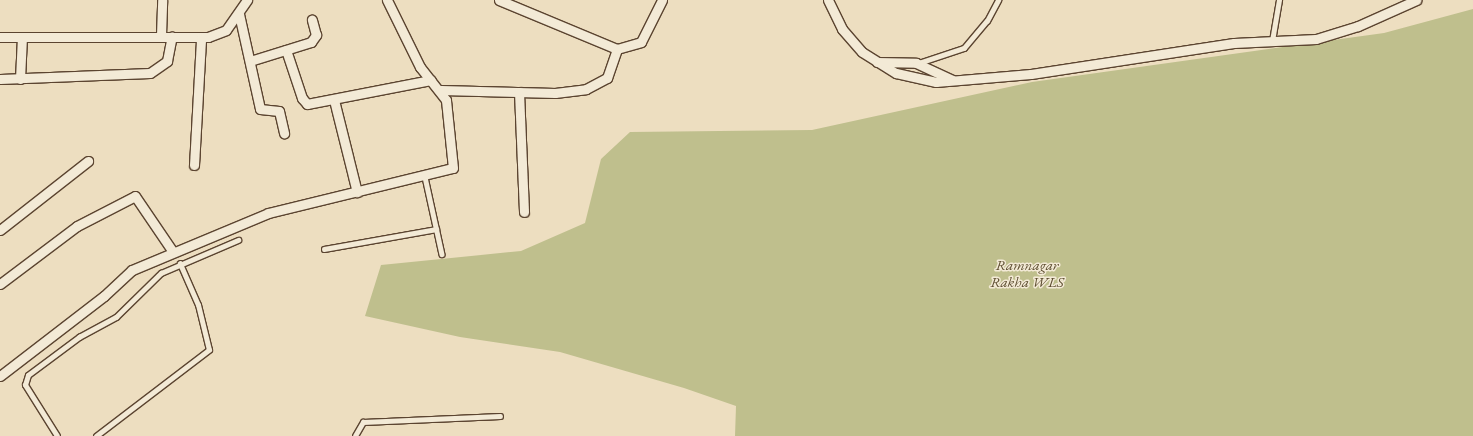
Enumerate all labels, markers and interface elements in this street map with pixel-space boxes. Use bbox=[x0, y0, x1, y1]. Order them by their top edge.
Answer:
park label: Ramnagar Rakha WLS bbox=[990, 255, 1064, 290]

